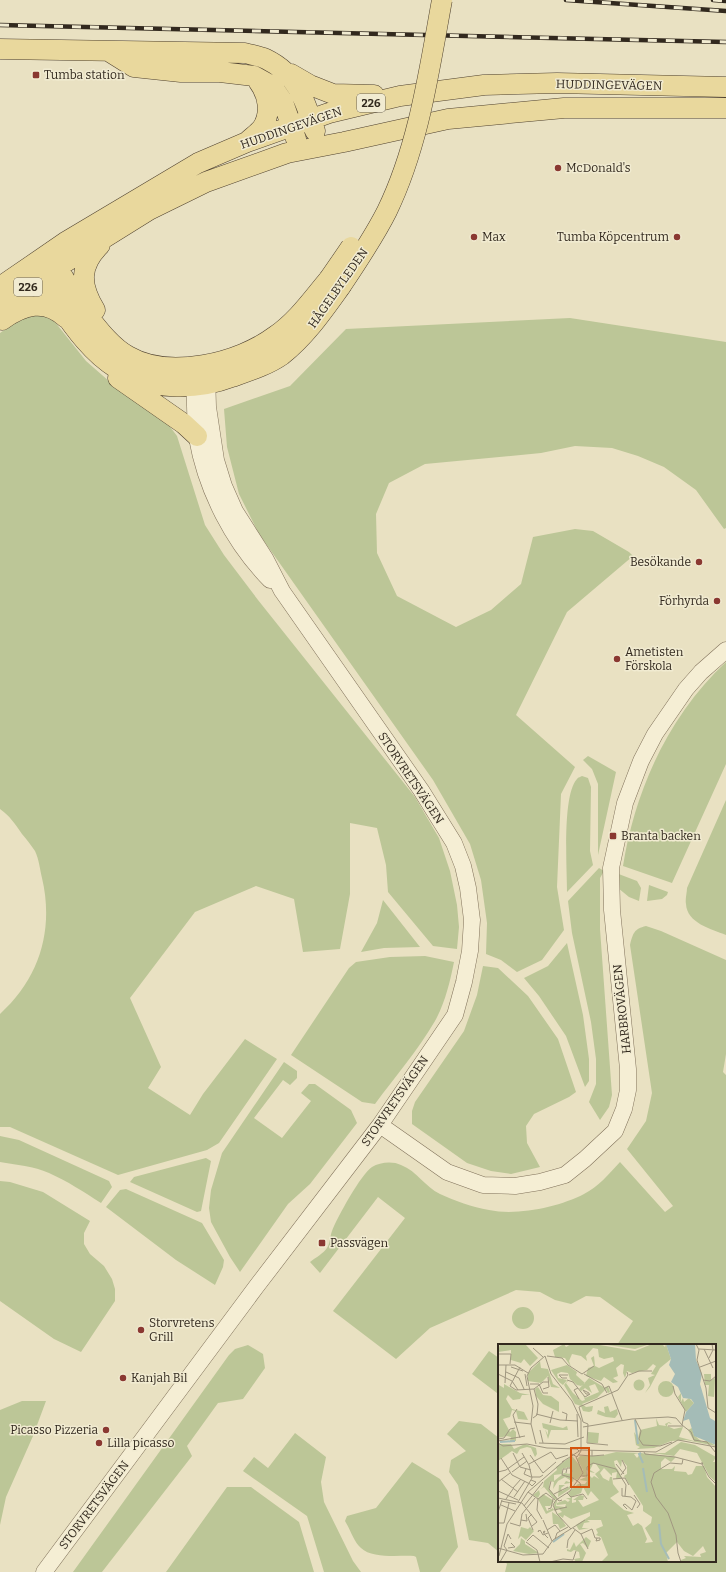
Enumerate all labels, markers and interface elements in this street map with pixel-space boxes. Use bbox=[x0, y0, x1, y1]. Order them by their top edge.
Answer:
place label: Tumba station bbox=[44, 68, 125, 82]
marker: Tumba station bbox=[31, 70, 41, 80]
street label: HUDDINGEVÄGEN bbox=[556, 76, 663, 93]
road number: 226 bbox=[357, 94, 385, 112]
street label: HUDDINGEVÄGEN bbox=[238, 103, 344, 152]
place label: McDonald's bbox=[566, 161, 631, 175]
marker: McDonald's bbox=[553, 163, 563, 173]
place label: Max bbox=[482, 230, 506, 244]
place label: Tumba Köpcentrum bbox=[557, 230, 670, 244]
marker: Max bbox=[469, 232, 479, 242]
marker: Tumba Köpcentrum bbox=[672, 232, 682, 242]
street label: HÅGELBYLEDEN bbox=[304, 244, 371, 331]
road number: 226 bbox=[14, 278, 42, 296]
place label: Besökande bbox=[630, 555, 691, 569]
marker: Besökande bbox=[694, 557, 704, 567]
place label: Förhyrda bbox=[659, 594, 709, 608]
marker: Förhyrda bbox=[712, 596, 722, 606]
place label: Ametisten Förskola bbox=[625, 645, 684, 673]
marker: Ametisten Förskola bbox=[612, 654, 622, 664]
street label: STORVRETSVÄGEN bbox=[375, 729, 448, 827]
place label: Branta backen bbox=[621, 829, 701, 843]
marker: Branta backen bbox=[608, 831, 618, 841]
street label: HARBROVÄGEN bbox=[609, 963, 634, 1055]
street label: STORVRETSVÄGEN bbox=[358, 1052, 432, 1149]
place label: Passvägen bbox=[330, 1236, 388, 1250]
marker: Passvägen bbox=[317, 1238, 327, 1248]
place label: Storvretens Grill bbox=[149, 1316, 215, 1344]
marker: Storvretens Grill bbox=[136, 1325, 146, 1335]
inset map bbox=[498, 1344, 716, 1562]
place label: Kanjah Bil bbox=[131, 1371, 188, 1385]
marker: Kanjah Bil bbox=[118, 1373, 128, 1383]
place label: Picasso Pizzeria bbox=[10, 1423, 98, 1437]
marker: Picasso Pizzeria bbox=[101, 1425, 111, 1435]
place label: Lilla picasso bbox=[107, 1436, 174, 1450]
marker: Lilla picasso bbox=[94, 1438, 104, 1448]
street label: STORVRETSVÄGEN bbox=[55, 1457, 132, 1552]

